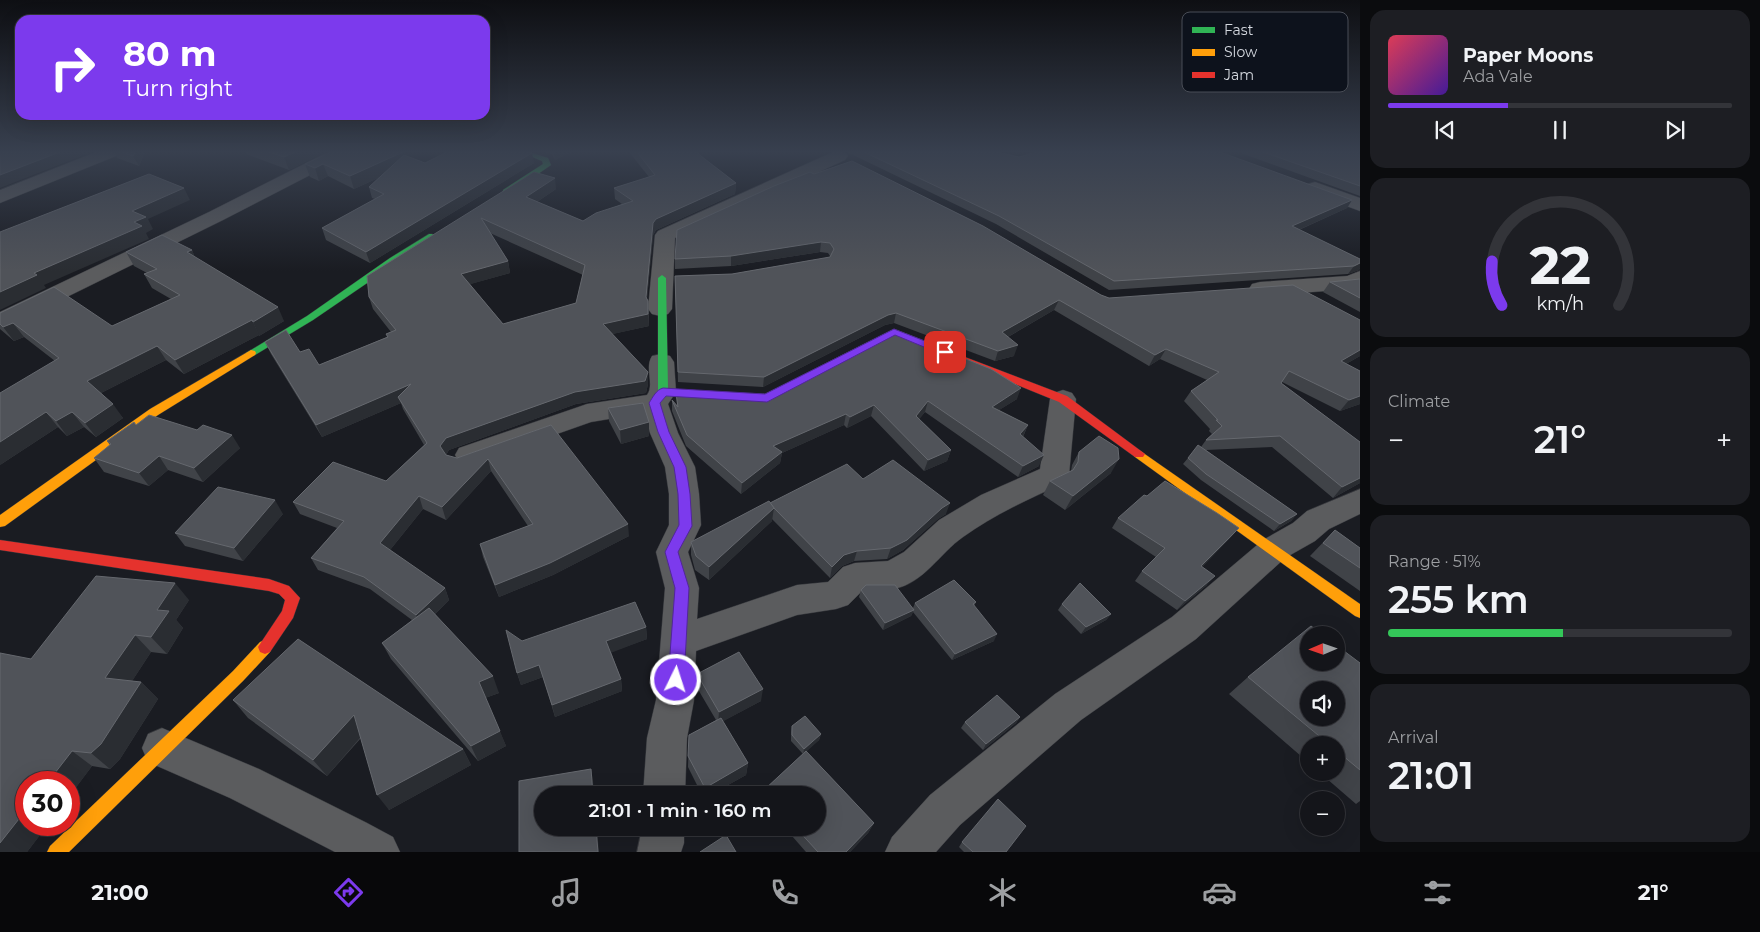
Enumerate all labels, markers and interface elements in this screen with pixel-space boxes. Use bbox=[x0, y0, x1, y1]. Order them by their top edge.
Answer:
legend bbox=[1182, 12, 1348, 92]
text: Fast bbox=[1224, 21, 1254, 39]
text: 80 m bbox=[123, 32, 217, 75]
icon: right bbox=[40, 35, 105, 100]
text: Slow bbox=[1224, 43, 1258, 61]
text: Paper Moons bbox=[1463, 44, 1593, 67]
text: Jam bbox=[1223, 66, 1254, 84]
text: Ada Vale bbox=[1463, 67, 1533, 86]
text: Turn right bbox=[123, 75, 233, 102]
icon: previous bbox=[1431, 116, 1459, 144]
icon: pause bbox=[1546, 116, 1574, 144]
icon: next bbox=[1661, 116, 1689, 144]
text: 22 bbox=[1529, 234, 1591, 297]
text: km/h bbox=[1536, 293, 1584, 314]
pin bbox=[924, 331, 966, 373]
icon: arrive bbox=[931, 338, 959, 366]
text: Climate bbox=[1388, 392, 1450, 411]
text: 21° bbox=[1534, 416, 1586, 463]
text: − bbox=[1388, 423, 1404, 457]
text: + bbox=[1716, 423, 1732, 457]
text: Range · 51% bbox=[1388, 552, 1481, 571]
text: 255 km bbox=[1388, 576, 1529, 623]
north arrow bbox=[1300, 626, 1345, 671]
map controls bbox=[1300, 626, 1345, 836]
position arrow bbox=[649, 653, 701, 705]
button: sound bbox=[1300, 681, 1345, 726]
text: Arrival bbox=[1388, 728, 1438, 747]
button: + bbox=[1300, 736, 1345, 781]
text: 21:01 bbox=[1388, 752, 1474, 799]
speed limit sign: 30 bbox=[15, 771, 80, 836]
button: − bbox=[1300, 791, 1345, 836]
text: 21:01 · 1 min · 160 m bbox=[589, 799, 771, 822]
icon: directions bbox=[331, 875, 366, 910]
icon: music bbox=[549, 875, 584, 910]
icon: phone bbox=[767, 875, 802, 910]
icon: climate bbox=[985, 875, 1020, 910]
icon: car bbox=[1202, 875, 1237, 910]
icon: filters bbox=[1420, 875, 1455, 910]
text: 21:00 bbox=[91, 879, 149, 906]
text: 21° bbox=[1638, 879, 1669, 906]

